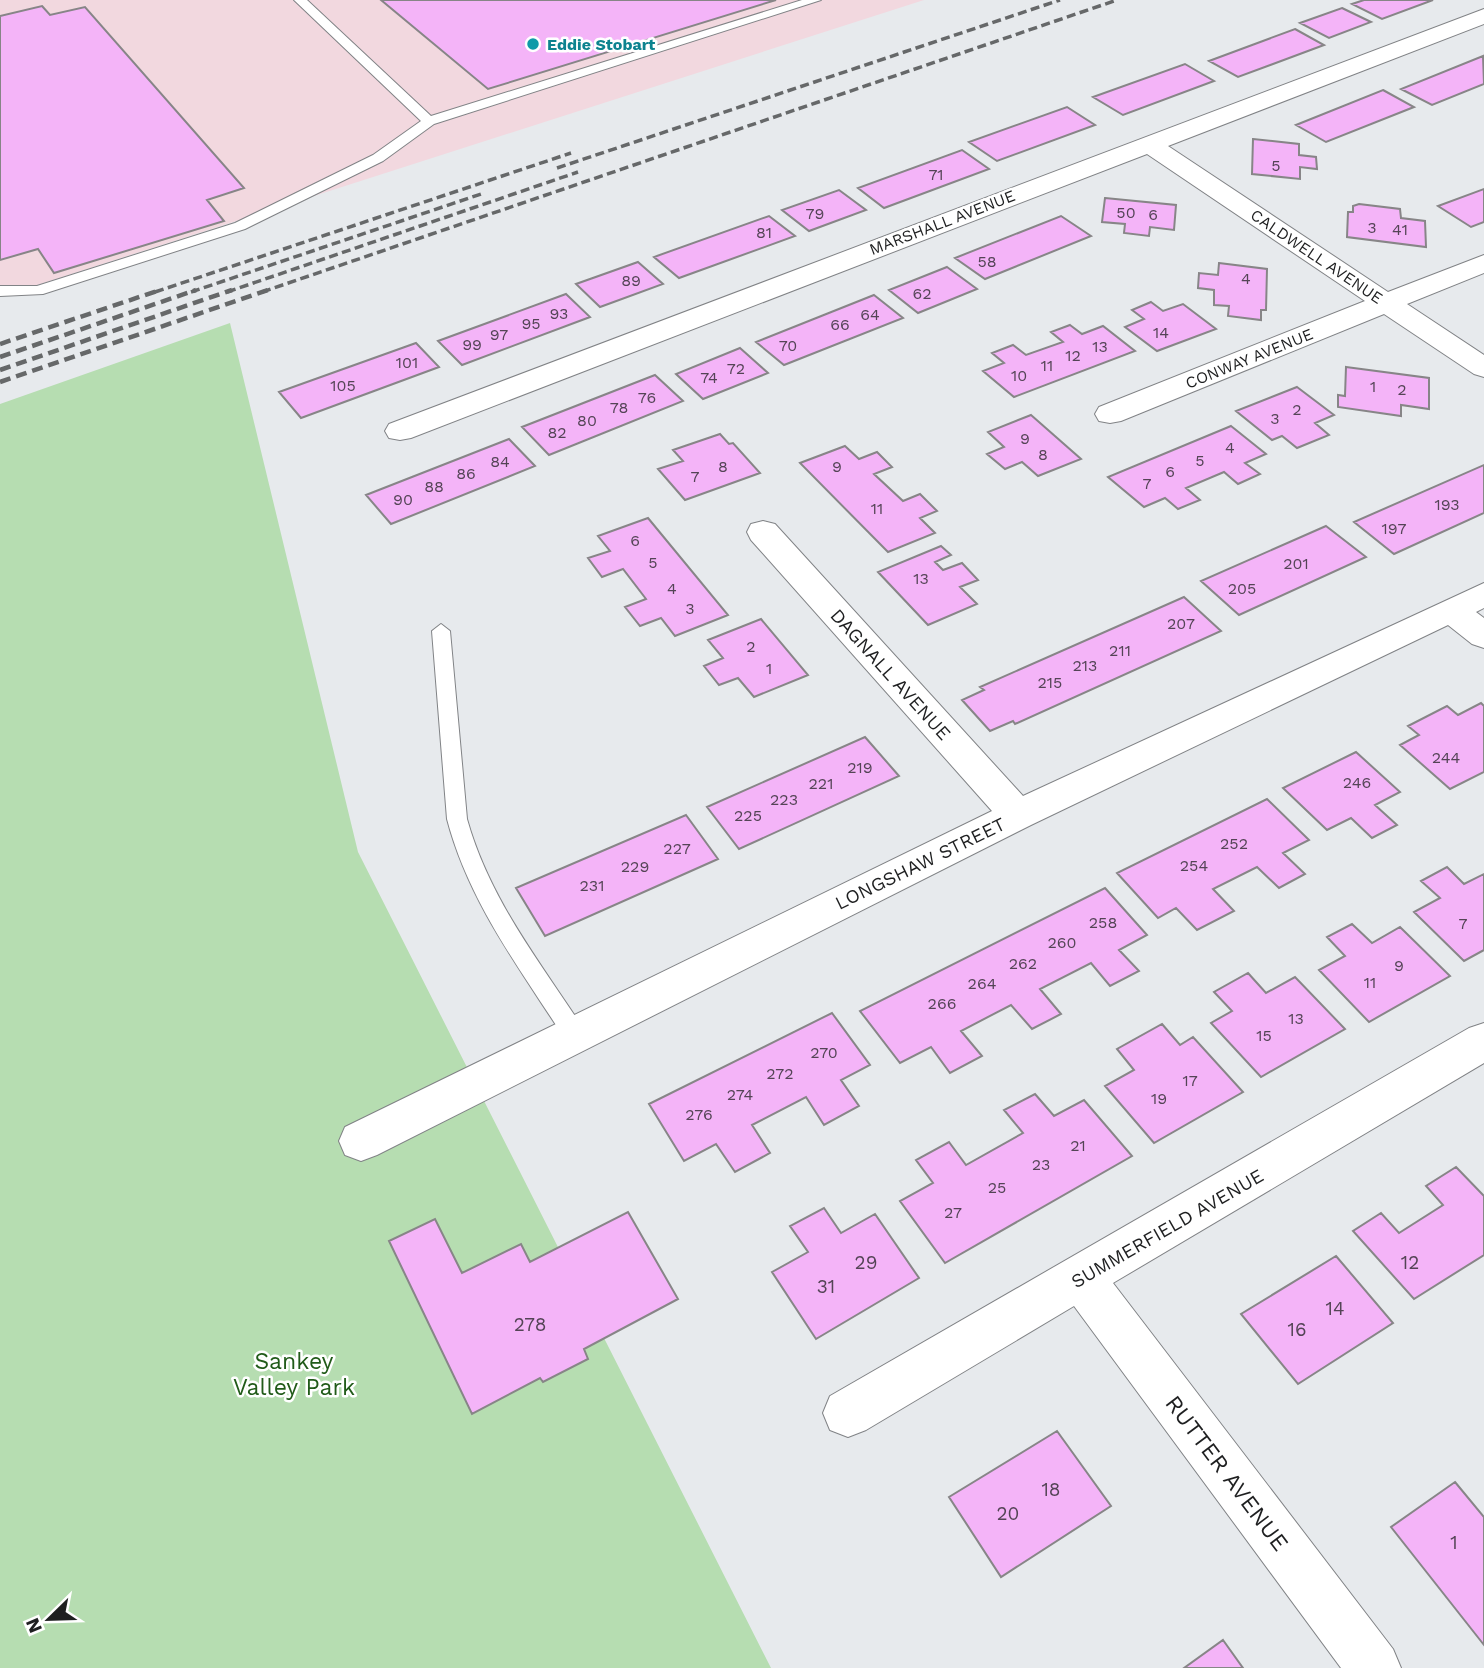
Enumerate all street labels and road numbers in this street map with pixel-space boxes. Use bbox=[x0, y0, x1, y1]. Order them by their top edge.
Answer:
street label: MARSHALL AVENUE bbox=[867, 186, 1018, 259]
street label: CALDWELL AVENUE bbox=[1247, 205, 1386, 308]
street label: CONWAY AVENUE bbox=[1183, 324, 1316, 393]
street label: DAGNALL AVENUE bbox=[826, 604, 956, 745]
street label: LONGSHAW STREET bbox=[831, 812, 1009, 915]
street label: SUMMERFIELD AVENUE bbox=[1067, 1164, 1268, 1293]
street label: RUTTER AVENUE bbox=[1159, 1390, 1294, 1556]

